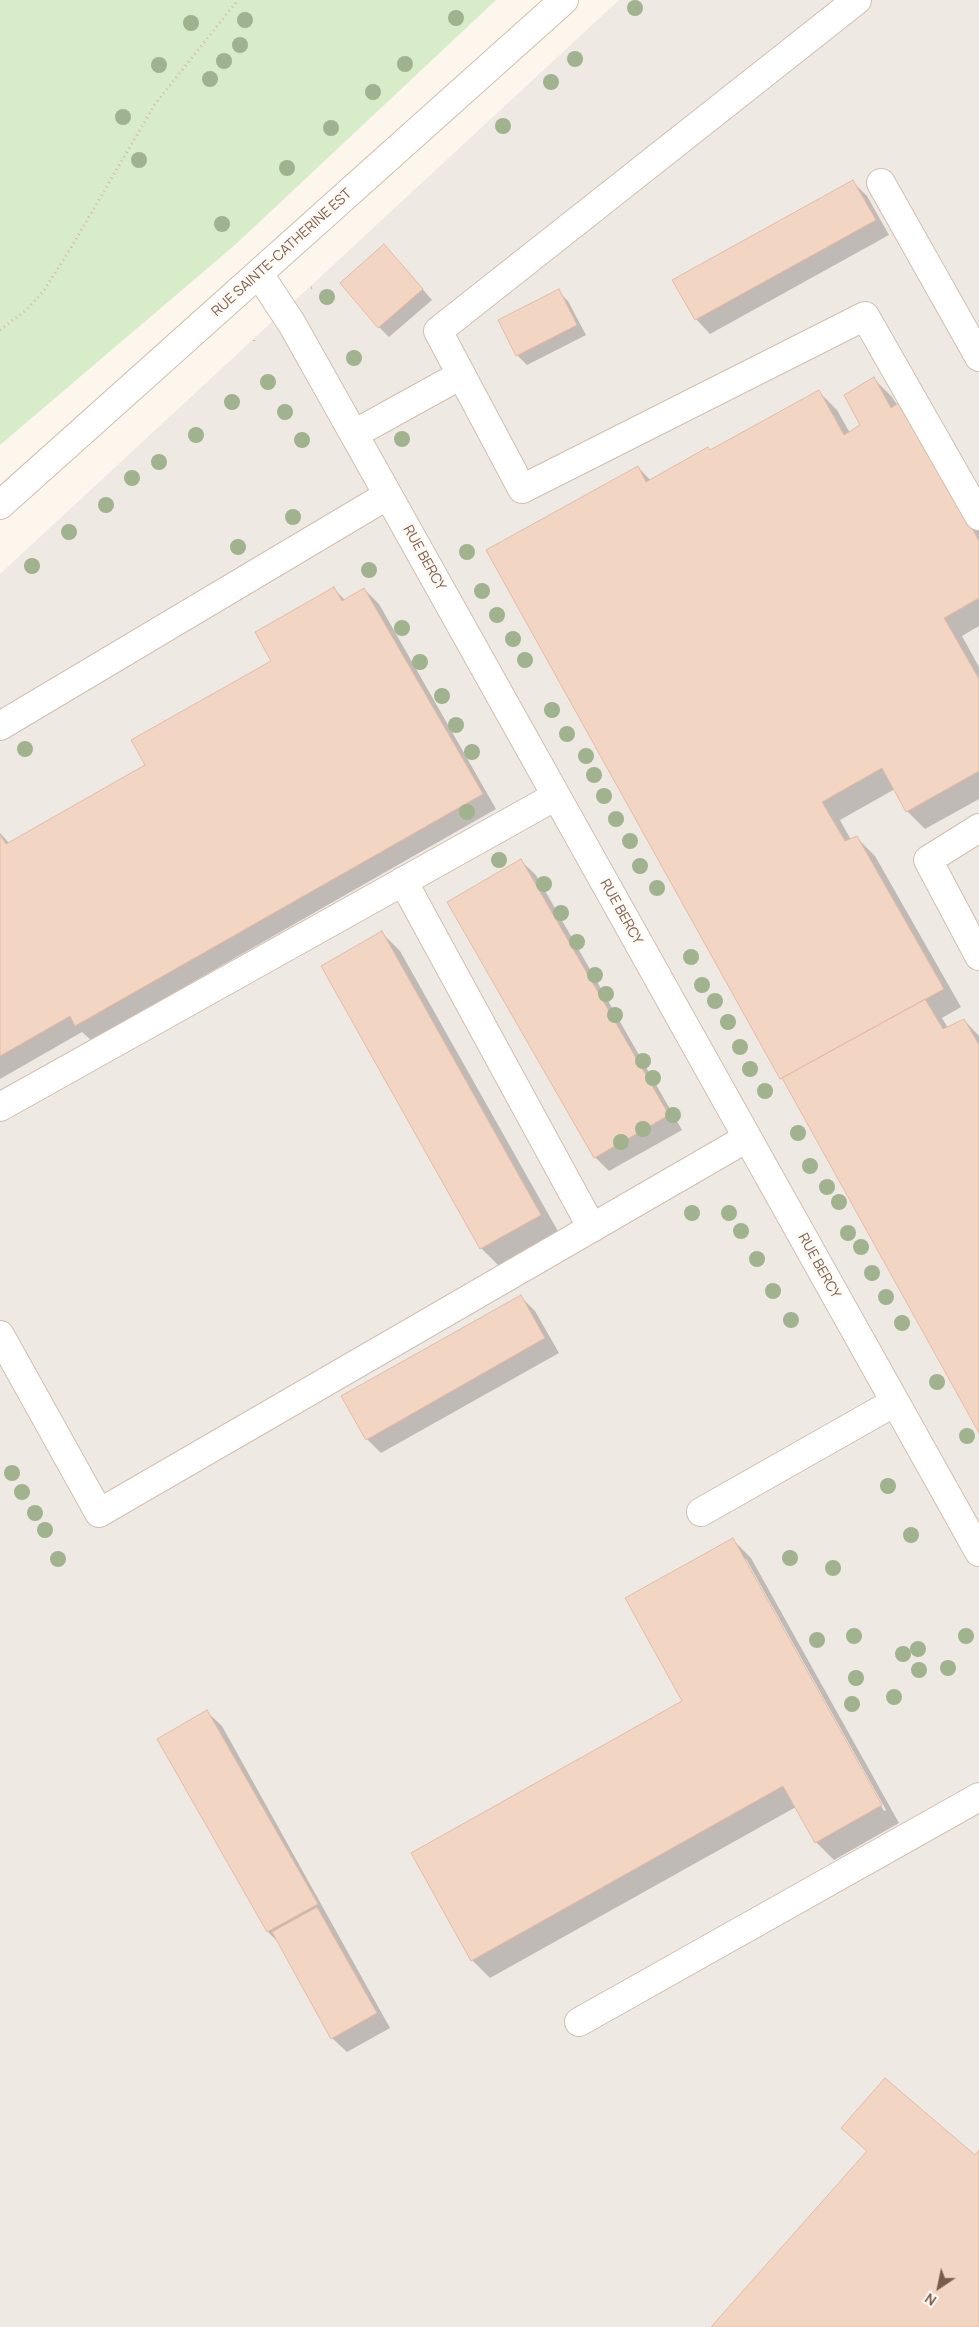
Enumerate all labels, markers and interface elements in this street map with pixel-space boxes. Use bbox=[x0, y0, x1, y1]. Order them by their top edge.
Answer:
street label: RUE SAINTE-CATHERINE EST bbox=[208, 186, 356, 320]
street label: RUE BERCY bbox=[399, 522, 449, 594]
street label: RUE BERCY bbox=[596, 876, 646, 948]
street label: RUE BERCY bbox=[794, 1230, 844, 1302]
north arrow bbox=[914, 2262, 964, 2312]
text: N bbox=[921, 2289, 940, 2311]

